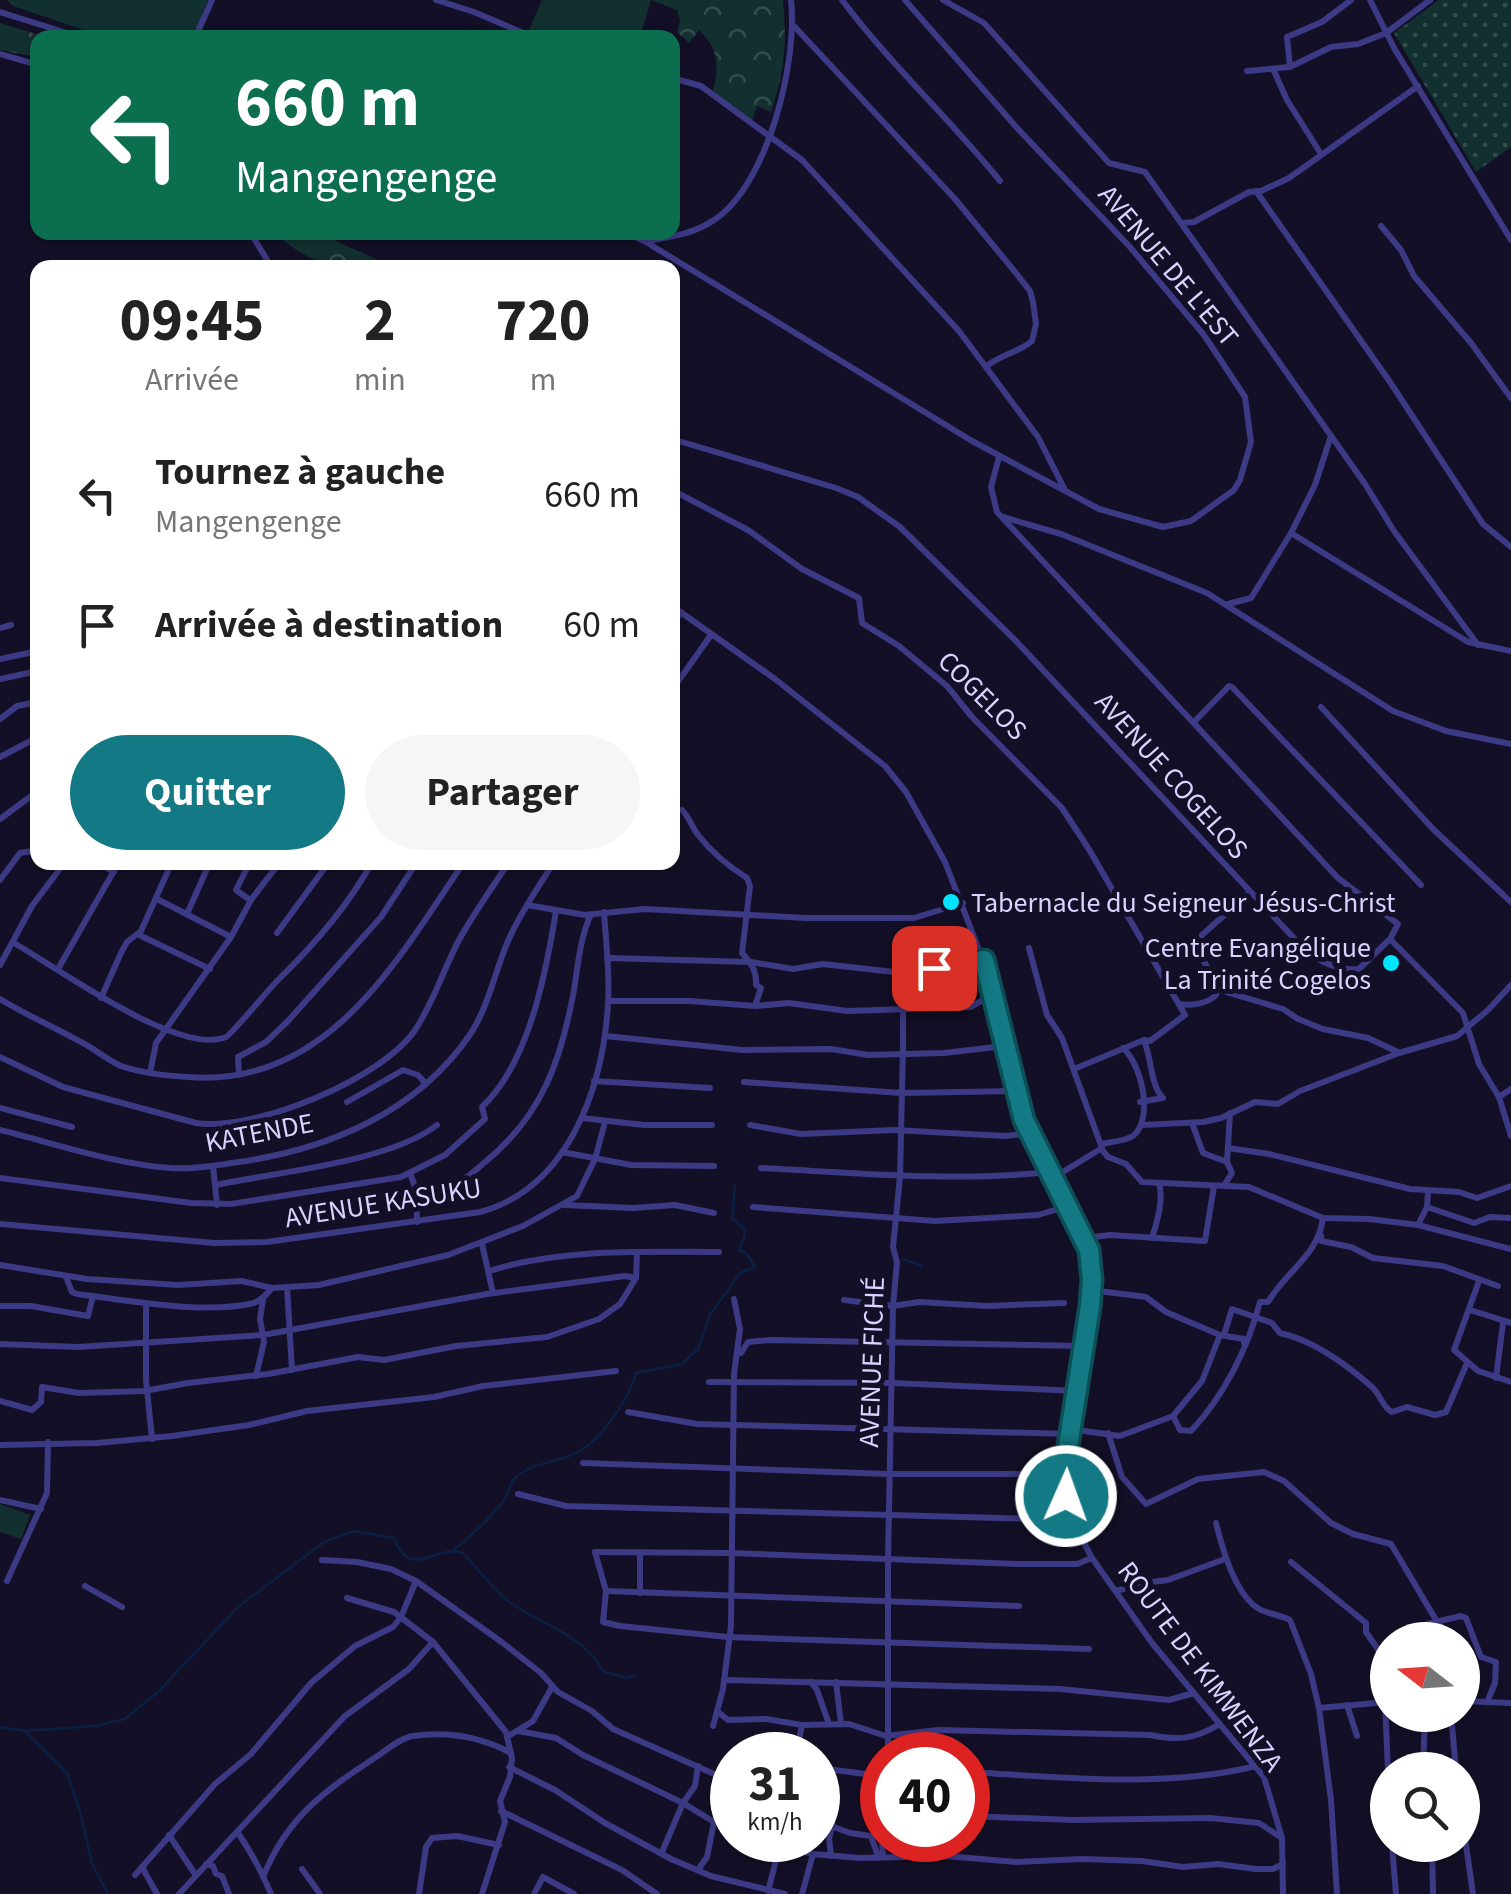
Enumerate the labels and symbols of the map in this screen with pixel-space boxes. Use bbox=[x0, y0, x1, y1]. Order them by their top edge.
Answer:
street label: AVENUE DE L'EST bbox=[1089, 176, 1248, 355]
street label: COGELOS bbox=[928, 642, 1036, 750]
street label: AVENUE COGELOS bbox=[1085, 683, 1257, 868]
place label: Tabernacle du Seigneur Jésus-Christ bbox=[971, 883, 1396, 923]
marker: Tabernacle du Seigneur Jésus-Christ bbox=[940, 891, 962, 913]
pin bbox=[892, 926, 977, 1011]
place label: Centre Evangélique La Trinité Cogelos bbox=[1145, 928, 1371, 1000]
marker: Centre Evangélique La Trinité Cogelos bbox=[1380, 952, 1402, 974]
street label: KATENDE bbox=[202, 1103, 317, 1163]
street label: AVENUE KASUKU bbox=[282, 1168, 484, 1238]
street label: AVENUE FICHÉ bbox=[849, 1276, 895, 1448]
position arrow bbox=[1014, 1444, 1118, 1548]
street label: ROUTE DE KIMWENZA bbox=[1108, 1553, 1293, 1781]
north arrow bbox=[1370, 1622, 1480, 1732]
speed limit sign: 40 bbox=[860, 1732, 990, 1862]

